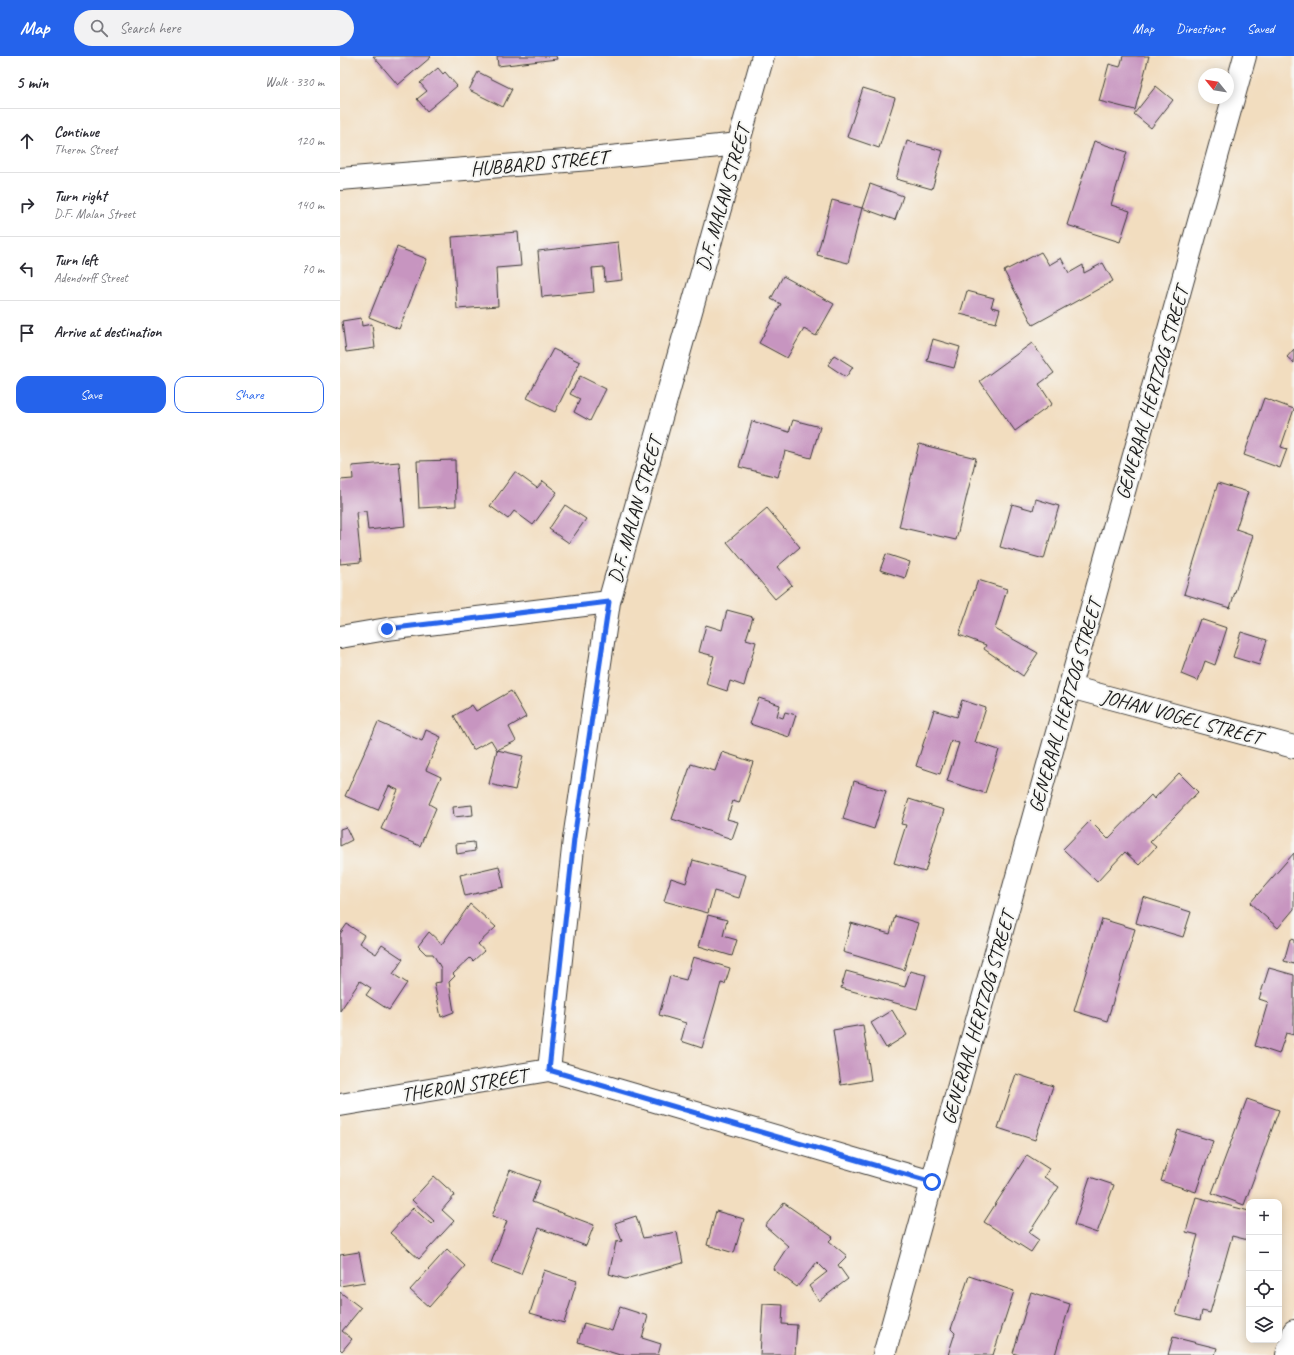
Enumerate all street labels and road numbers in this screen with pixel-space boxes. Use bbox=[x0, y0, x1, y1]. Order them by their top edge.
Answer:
street label: D.F. MALAN STREET bbox=[690, 119, 757, 274]
street label: HUBBARD STREET bbox=[469, 144, 613, 181]
street label: GENERAAL HERTZOG STREET bbox=[1110, 280, 1195, 502]
street label: D.F. MALAN STREET bbox=[602, 431, 669, 586]
street label: GENERAAL HERTZOG STREET bbox=[1023, 593, 1108, 815]
street label: JOHAN VOGEL STREET bbox=[1098, 683, 1269, 751]
street label: GENERAAL HERTZOG STREET bbox=[936, 905, 1021, 1127]
street label: THERON STREET bbox=[400, 1062, 533, 1107]

